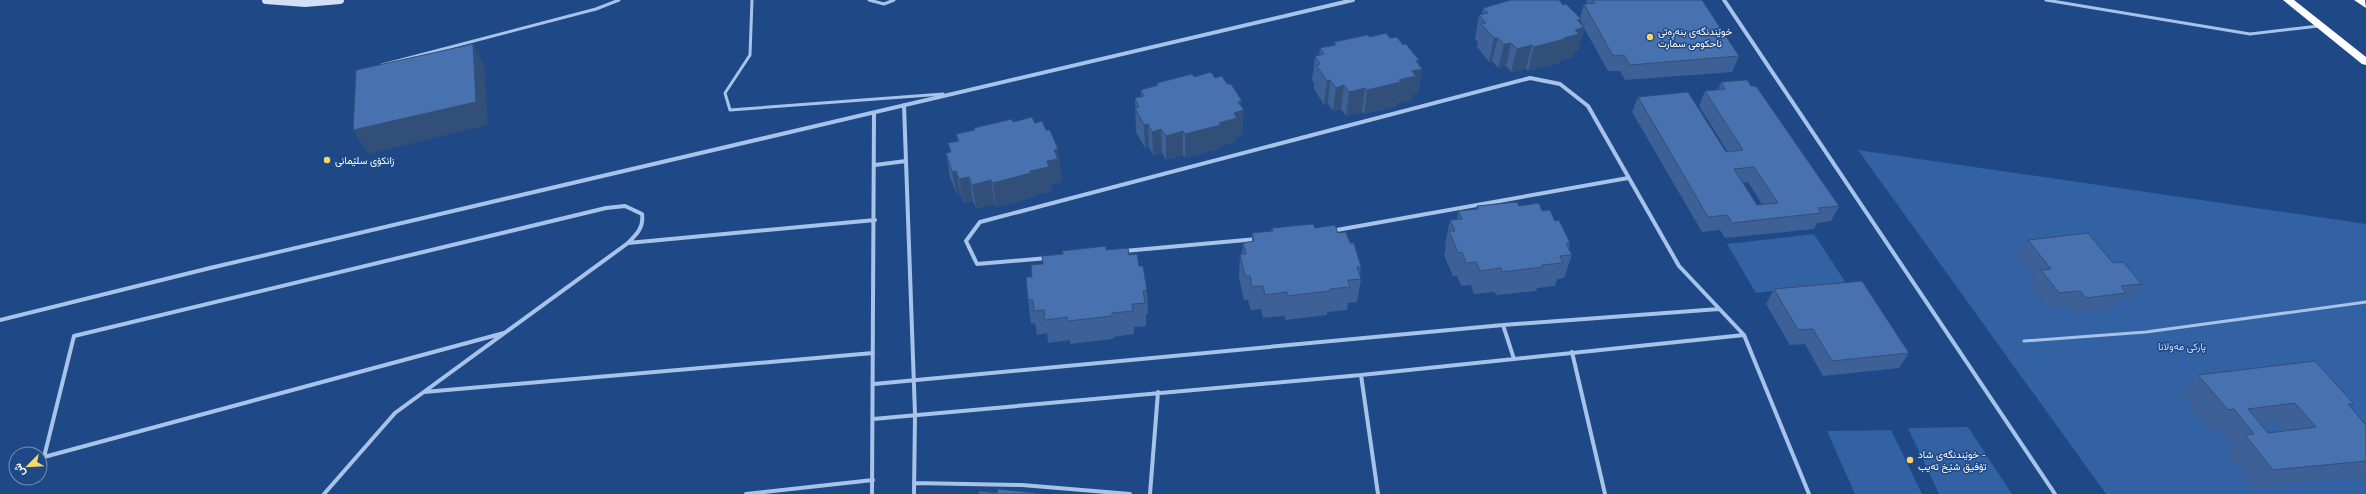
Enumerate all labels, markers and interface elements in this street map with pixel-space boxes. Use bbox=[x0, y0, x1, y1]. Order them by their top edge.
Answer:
place label: خوێندنگەی بنەڕەتی ناحکومی سمارت bbox=[1658, 25, 1732, 50]
marker: خوێندنگەی بنەڕەتی ناحکومی سمارت bbox=[1645, 32, 1655, 42]
place label: زانکۆی سلێمانی bbox=[335, 154, 395, 167]
marker: زانکۆی سلێمانی bbox=[322, 155, 332, 165]
park label: پارکی مەولانا bbox=[2158, 340, 2206, 354]
north arrow bbox=[8, 446, 48, 486]
place label: خوێندنگەی شاد - تۆفیق شێخ تەیب bbox=[1918, 448, 1987, 473]
marker: خوێندنگەی شاد - تۆفیق شێخ تەیب bbox=[1905, 455, 1915, 465]
text: ش bbox=[10, 461, 28, 479]

